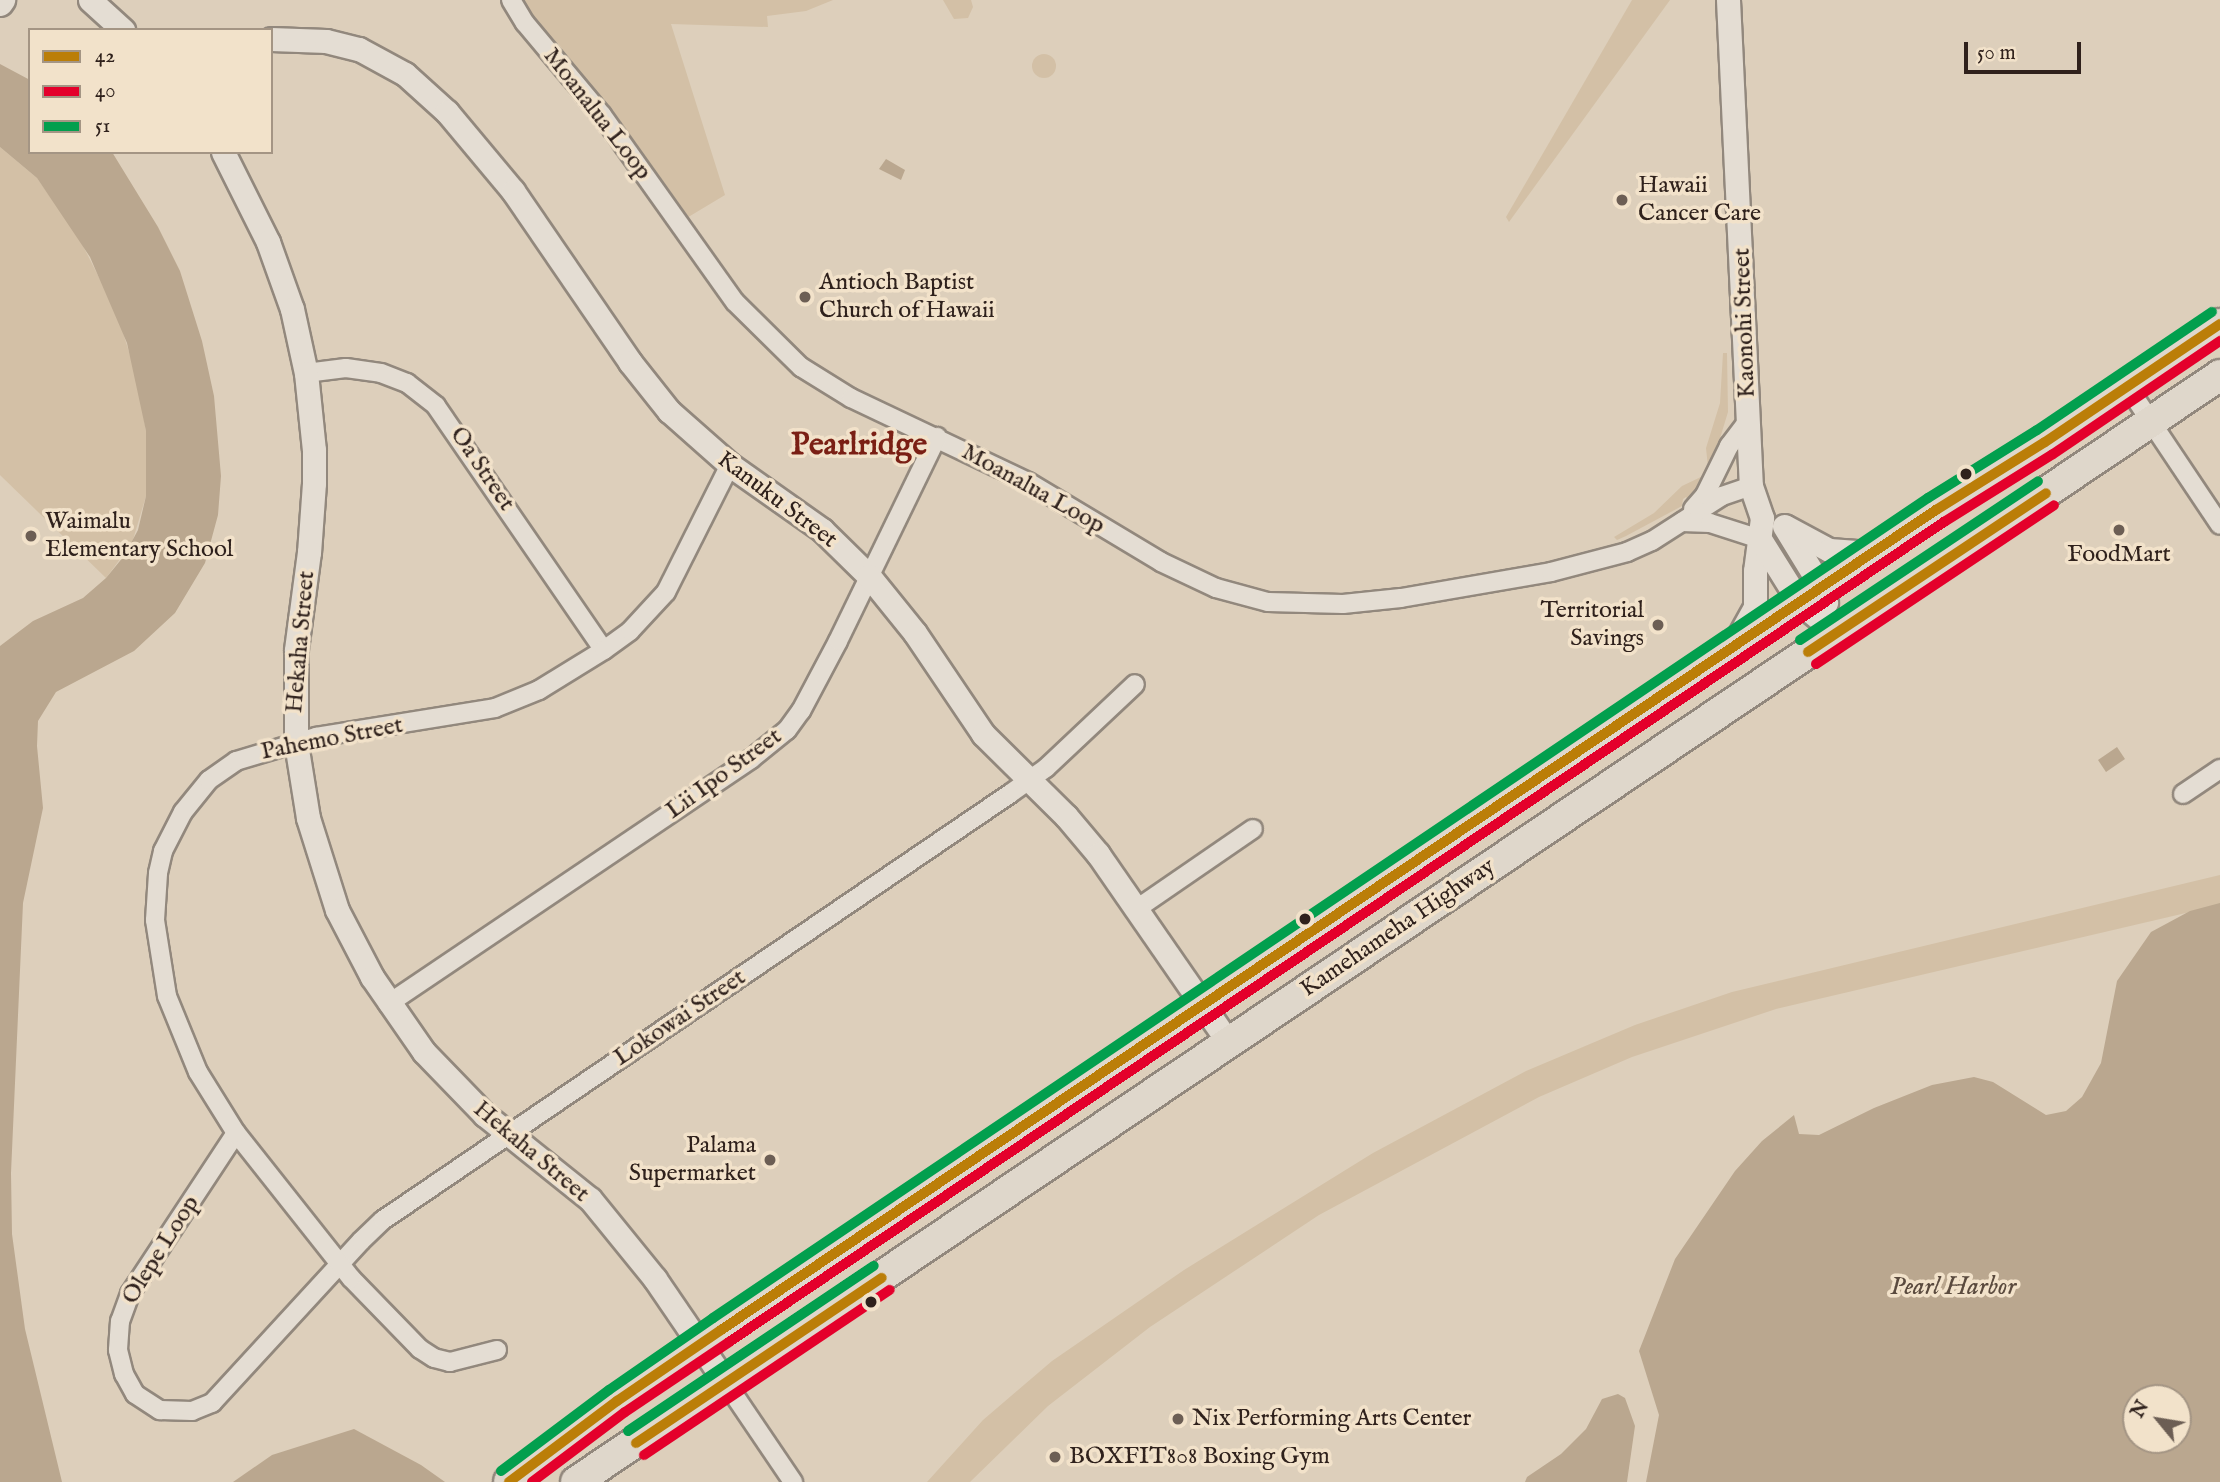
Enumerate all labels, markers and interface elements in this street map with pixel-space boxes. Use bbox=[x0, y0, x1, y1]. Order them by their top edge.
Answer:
legend bbox=[28, 28, 273, 154]
scale bar bbox=[1968, 28, 2085, 72]
text: 50 m bbox=[1977, 40, 2016, 67]
street label: Moanalua Loop bbox=[537, 42, 657, 186]
text: 42 bbox=[95, 43, 115, 70]
text: 40 bbox=[95, 78, 116, 105]
text: 51 bbox=[95, 113, 110, 140]
place label: Hawaii Cancer Care bbox=[1638, 172, 1761, 228]
marker: Hawaii Cancer Care bbox=[1612, 190, 1632, 210]
street label: Kaonohi Street bbox=[1728, 247, 1762, 399]
place label: Antioch Baptist Church of Hawaii bbox=[819, 269, 995, 325]
marker: Antioch Baptist Church of Hawaii bbox=[797, 289, 813, 305]
street label: Oa Street bbox=[443, 422, 521, 516]
district label: Pearlridge bbox=[791, 427, 927, 465]
street label: Moanalua Loop bbox=[956, 438, 1110, 540]
street label: Kanuku Street bbox=[711, 445, 843, 555]
unlabelled marker bbox=[1959, 467, 1973, 481]
place label: Waimalu Elementary School bbox=[45, 508, 233, 564]
marker: FoodMart bbox=[2111, 522, 2127, 538]
marker: Waimalu Elementary School bbox=[23, 528, 39, 544]
place label: FoodMart bbox=[2067, 541, 2171, 569]
street label: Hekaha Street bbox=[280, 570, 322, 714]
place label: Territorial Savings bbox=[1540, 597, 1644, 653]
marker: Territorial Savings bbox=[1650, 617, 1666, 633]
street label: Pahemo Street bbox=[259, 711, 405, 767]
street label: Lii Ipo Street bbox=[660, 722, 788, 826]
street label: Kamehameha Highway bbox=[1295, 852, 1501, 1004]
unlabelled marker bbox=[1298, 912, 1312, 926]
street label: Lokowai Street bbox=[609, 963, 751, 1073]
street label: Hekaha Street bbox=[467, 1095, 595, 1209]
place label: Palama Supermarket bbox=[629, 1132, 756, 1188]
marker: Palama Supermarket bbox=[762, 1152, 778, 1168]
street label: Olepe Loop bbox=[116, 1190, 206, 1310]
water label: Pearl Harbor bbox=[1890, 1271, 2016, 1303]
unlabelled marker bbox=[864, 1295, 878, 1309]
north arrow bbox=[2122, 1384, 2192, 1454]
text: N bbox=[2126, 1396, 2155, 1423]
place label: Nix Performing Arts Center bbox=[1192, 1405, 1471, 1433]
marker: Nix Performing Arts Center bbox=[1170, 1411, 1186, 1427]
place label: BOXFIT808 Boxing Gym bbox=[1069, 1443, 1330, 1471]
marker: BOXFIT808 Boxing Gym bbox=[1047, 1449, 1063, 1465]

